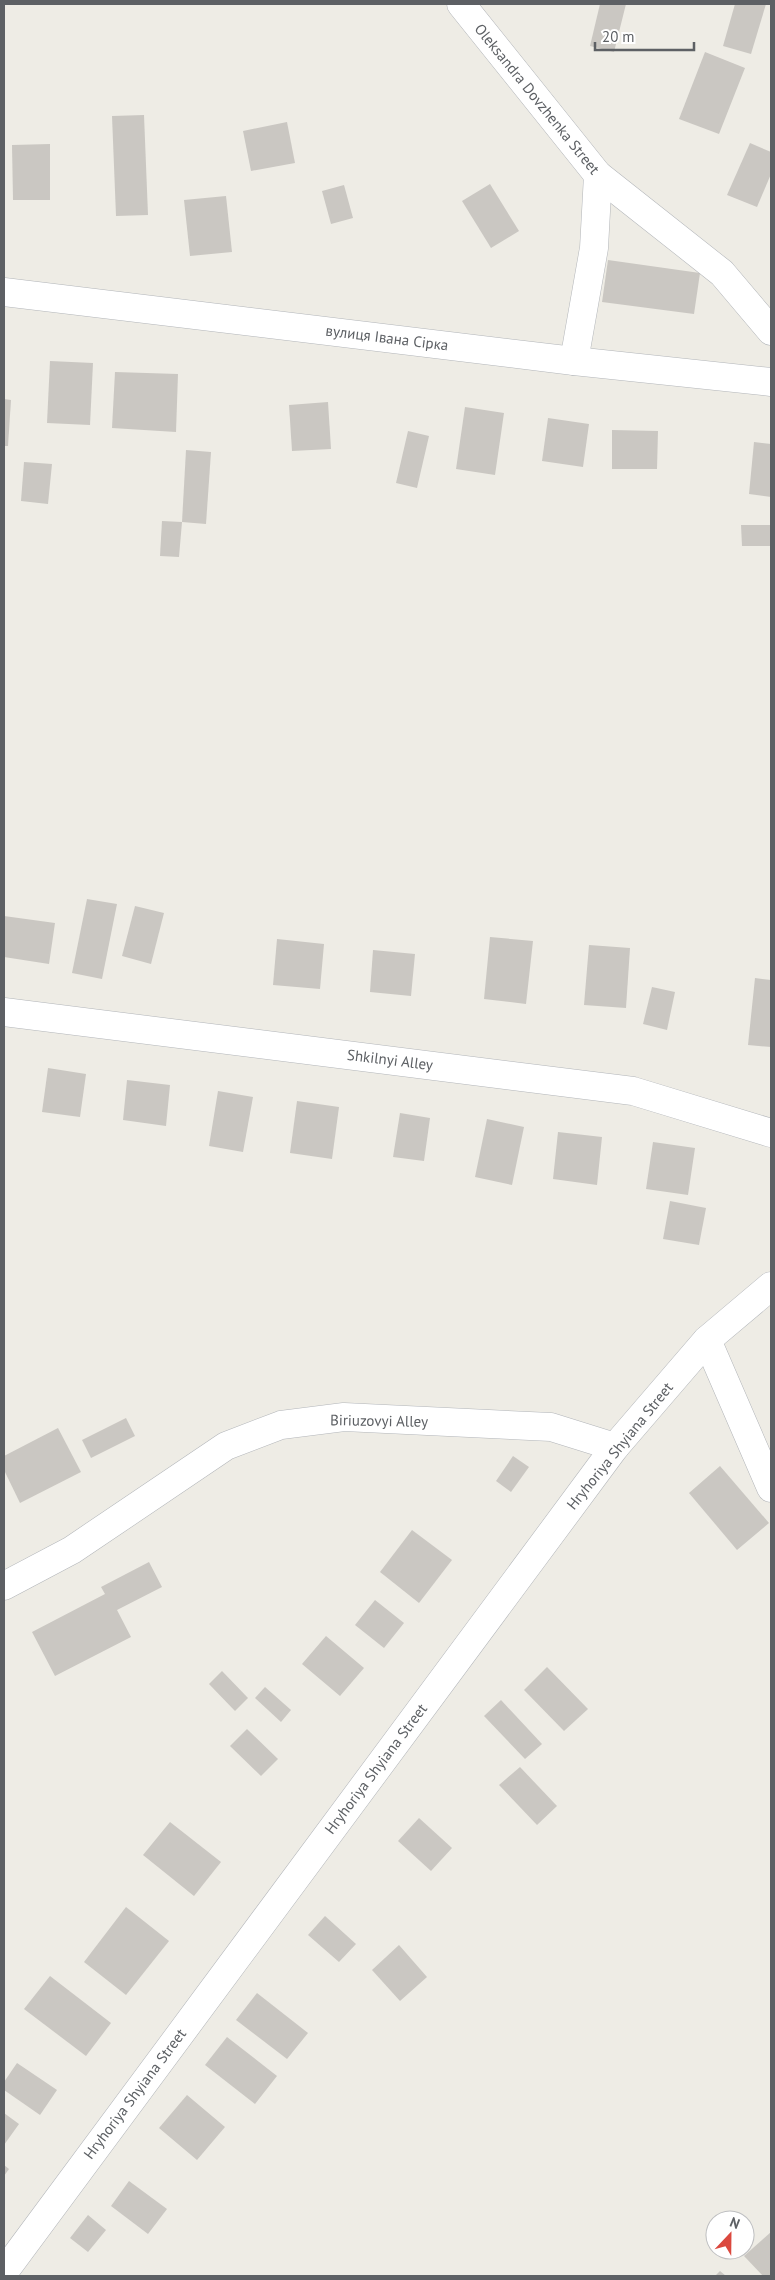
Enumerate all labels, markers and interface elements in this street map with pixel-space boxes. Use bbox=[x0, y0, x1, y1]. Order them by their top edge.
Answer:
street label: Oleksandra Dovzhenka Street bbox=[471, 19, 604, 178]
scale bar bbox=[595, 20, 694, 52]
text: 20 m bbox=[602, 27, 635, 46]
street label: вулиця Івана Сірка bbox=[325, 321, 450, 354]
street label: Shkilnyi Alley bbox=[346, 1045, 434, 1074]
street label: Hryhoriya Shyiana Street bbox=[562, 1378, 677, 1513]
street label: Biriuzovyi Alley bbox=[330, 1410, 428, 1431]
street label: Hryhoriya Shyiana Street bbox=[320, 1700, 431, 1838]
street label: Hryhoriya Shyiana Street bbox=[79, 2025, 190, 2163]
north arrow bbox=[705, 2210, 755, 2260]
text: N bbox=[727, 2213, 743, 2233]

